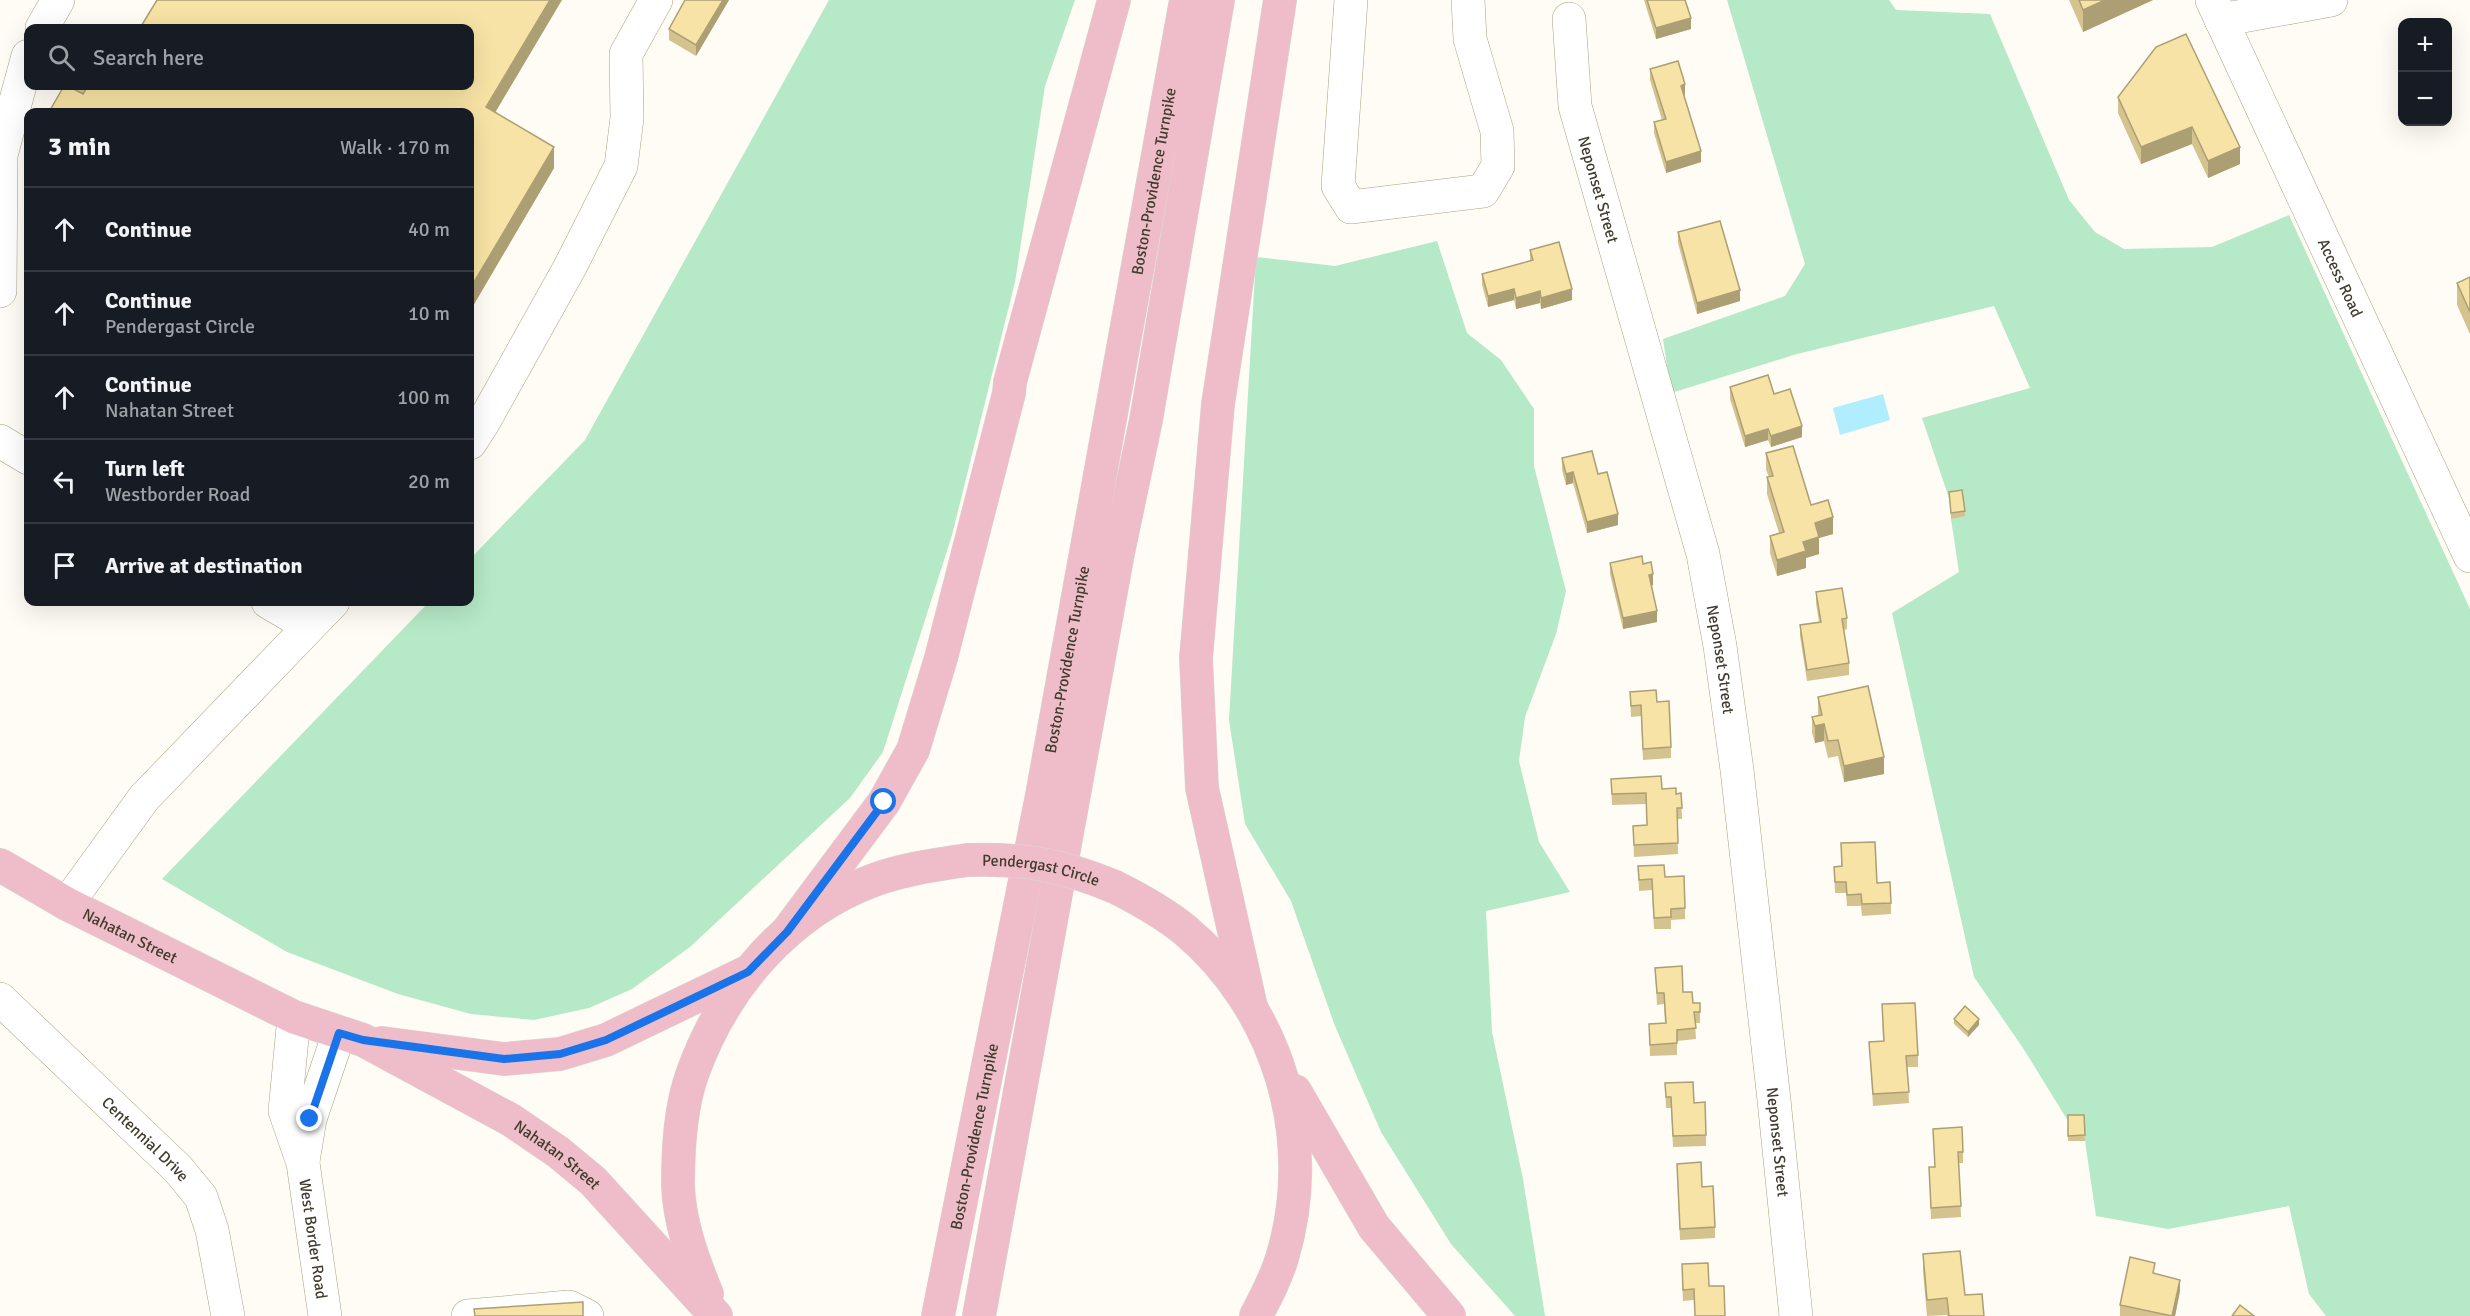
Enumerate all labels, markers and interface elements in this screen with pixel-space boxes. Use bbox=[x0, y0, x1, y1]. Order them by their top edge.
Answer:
map controls bbox=[2398, 18, 2452, 126]
button: + bbox=[2398, 18, 2452, 72]
search box bbox=[24, 24, 474, 90]
icon: search bbox=[45, 41, 78, 74]
text: Search here bbox=[93, 44, 204, 71]
button: − bbox=[2398, 72, 2452, 126]
street label: Boston-Providence Turnpike bbox=[1127, 86, 1181, 277]
text: 3 min bbox=[48, 131, 111, 163]
street label: Neponset Street bbox=[1573, 134, 1623, 246]
text: Walk · 170 m bbox=[340, 135, 450, 160]
icon: ahead bbox=[48, 213, 81, 246]
text: Continue bbox=[105, 216, 192, 243]
text: 40 m bbox=[408, 217, 450, 242]
street label: Access Road bbox=[2313, 236, 2367, 320]
text: Continue bbox=[105, 287, 192, 314]
icon: ahead bbox=[48, 297, 81, 330]
text: 10 m bbox=[408, 301, 450, 326]
text: Pendergast Circle bbox=[105, 314, 255, 339]
text: Continue bbox=[105, 371, 192, 398]
icon: ahead bbox=[48, 381, 81, 414]
text: 100 m bbox=[397, 385, 450, 410]
text: Nahatan Street bbox=[105, 398, 234, 423]
text: Turn left bbox=[105, 455, 185, 482]
icon: left bbox=[48, 465, 81, 498]
text: 20 m bbox=[408, 469, 450, 494]
text: Westborder Road bbox=[105, 482, 250, 507]
icon: arrive bbox=[48, 549, 81, 582]
text: Arrive at destination bbox=[105, 552, 302, 579]
street label: Boston-Providence Turnpike bbox=[1041, 564, 1094, 755]
street label: Neponset Street bbox=[1702, 603, 1738, 716]
route start bbox=[870, 788, 896, 814]
street label: Pendergast Circle bbox=[982, 851, 1103, 891]
street label: Nahatan Street bbox=[79, 904, 181, 968]
street label: Boston-Providence Turnpike bbox=[946, 1042, 1003, 1232]
street label: Neponset Street bbox=[1762, 1086, 1793, 1198]
street label: Centennial Drive bbox=[97, 1093, 193, 1186]
route end bbox=[296, 1105, 322, 1131]
street label: Nahatan Street bbox=[510, 1116, 605, 1194]
street label: West Border Road bbox=[294, 1178, 331, 1300]

